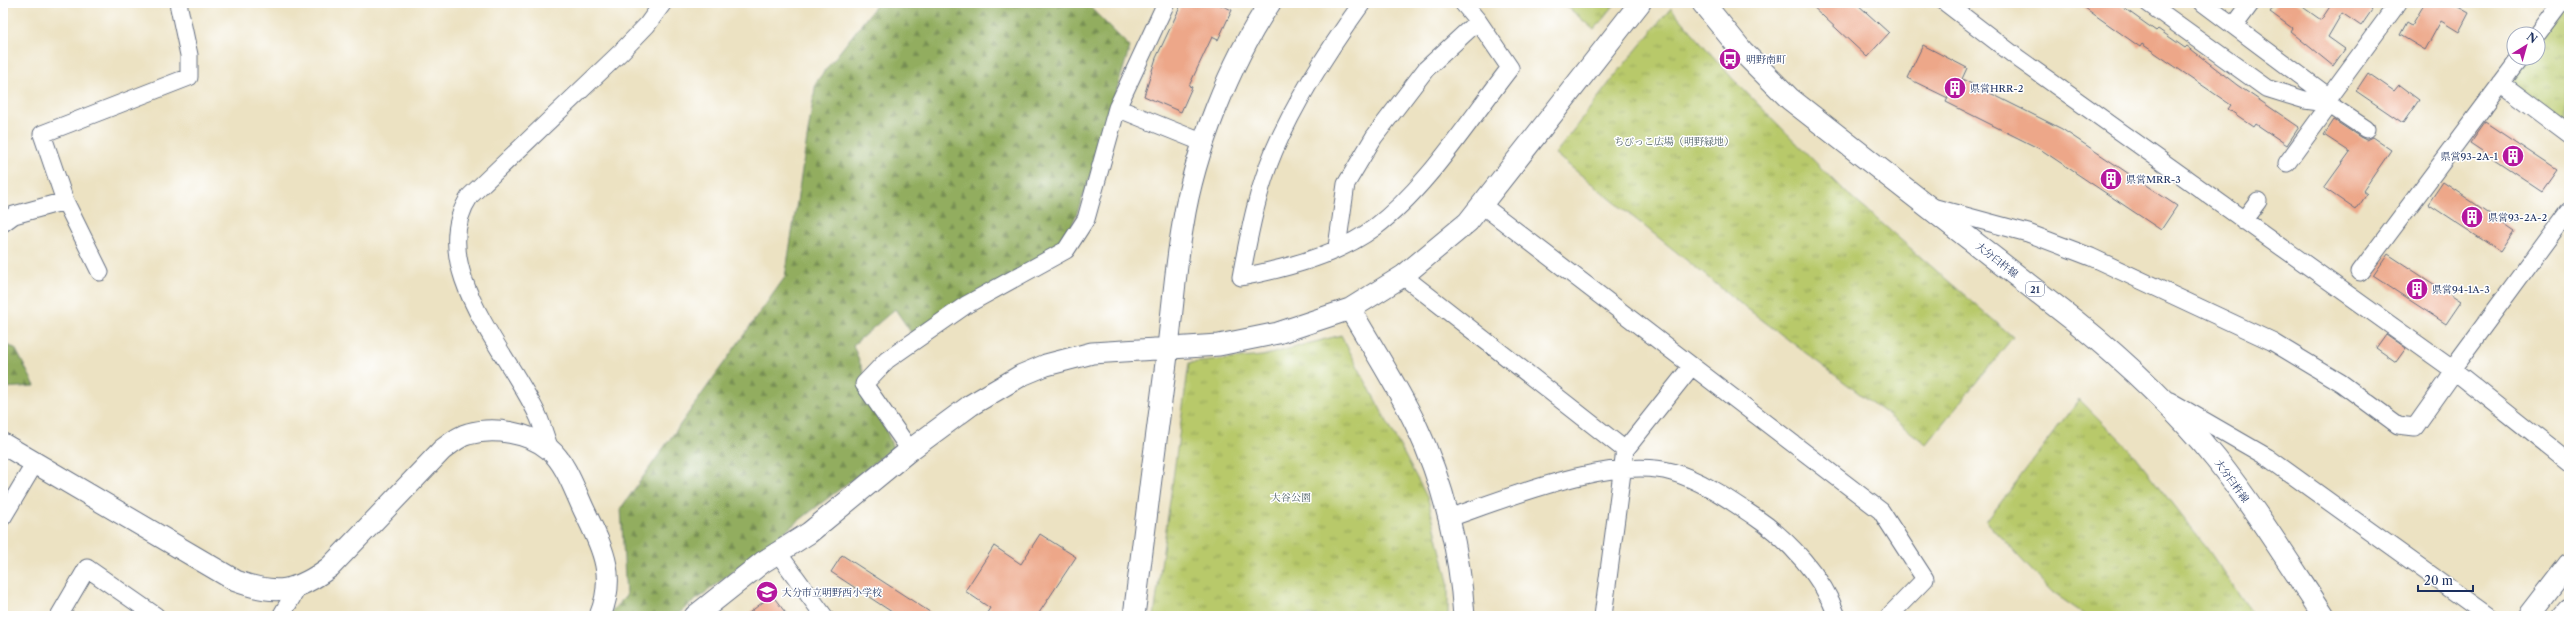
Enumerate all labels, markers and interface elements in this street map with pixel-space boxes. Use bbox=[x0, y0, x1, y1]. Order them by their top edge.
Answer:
north arrow bbox=[2506, 26, 2546, 66]
text: N bbox=[2524, 30, 2540, 47]
bus stop icon: 明野南町 bbox=[1717, 46, 1743, 72]
place label: 明野南町 bbox=[1746, 53, 1786, 66]
building icon: 県営HRR-2 bbox=[1942, 75, 1968, 101]
place label: 県営HRR-2 bbox=[1970, 82, 2024, 95]
park label: ちびっこ広場（明野緑地） bbox=[1614, 135, 1734, 148]
building icon: 県営93-2A-1 bbox=[2500, 143, 2526, 169]
place label: 県営93-2A-1 bbox=[2440, 150, 2499, 163]
building icon: 県営MRR-3 bbox=[2098, 166, 2124, 192]
place label: 県営MRR-3 bbox=[2126, 173, 2181, 186]
building icon: 県営93-2A-2 bbox=[2459, 204, 2485, 230]
place label: 県営93-2A-2 bbox=[2488, 211, 2548, 224]
street label: 大分臼杵線 bbox=[1973, 239, 2021, 281]
building icon: 県営94-1A-3 bbox=[2404, 276, 2430, 302]
road number: 21 bbox=[2026, 282, 2044, 296]
place label: 県営94-1A-3 bbox=[2432, 283, 2490, 296]
street label: 大分臼杵線 bbox=[2212, 457, 2252, 505]
park label: 大谷公園 bbox=[1271, 491, 1311, 504]
scale bar bbox=[2418, 567, 2473, 593]
text: 20 m bbox=[2424, 573, 2453, 588]
school or university icon: 大分市立明野西小学校 bbox=[754, 579, 780, 605]
place label: 大分市立明野西小学校 bbox=[782, 586, 882, 599]

